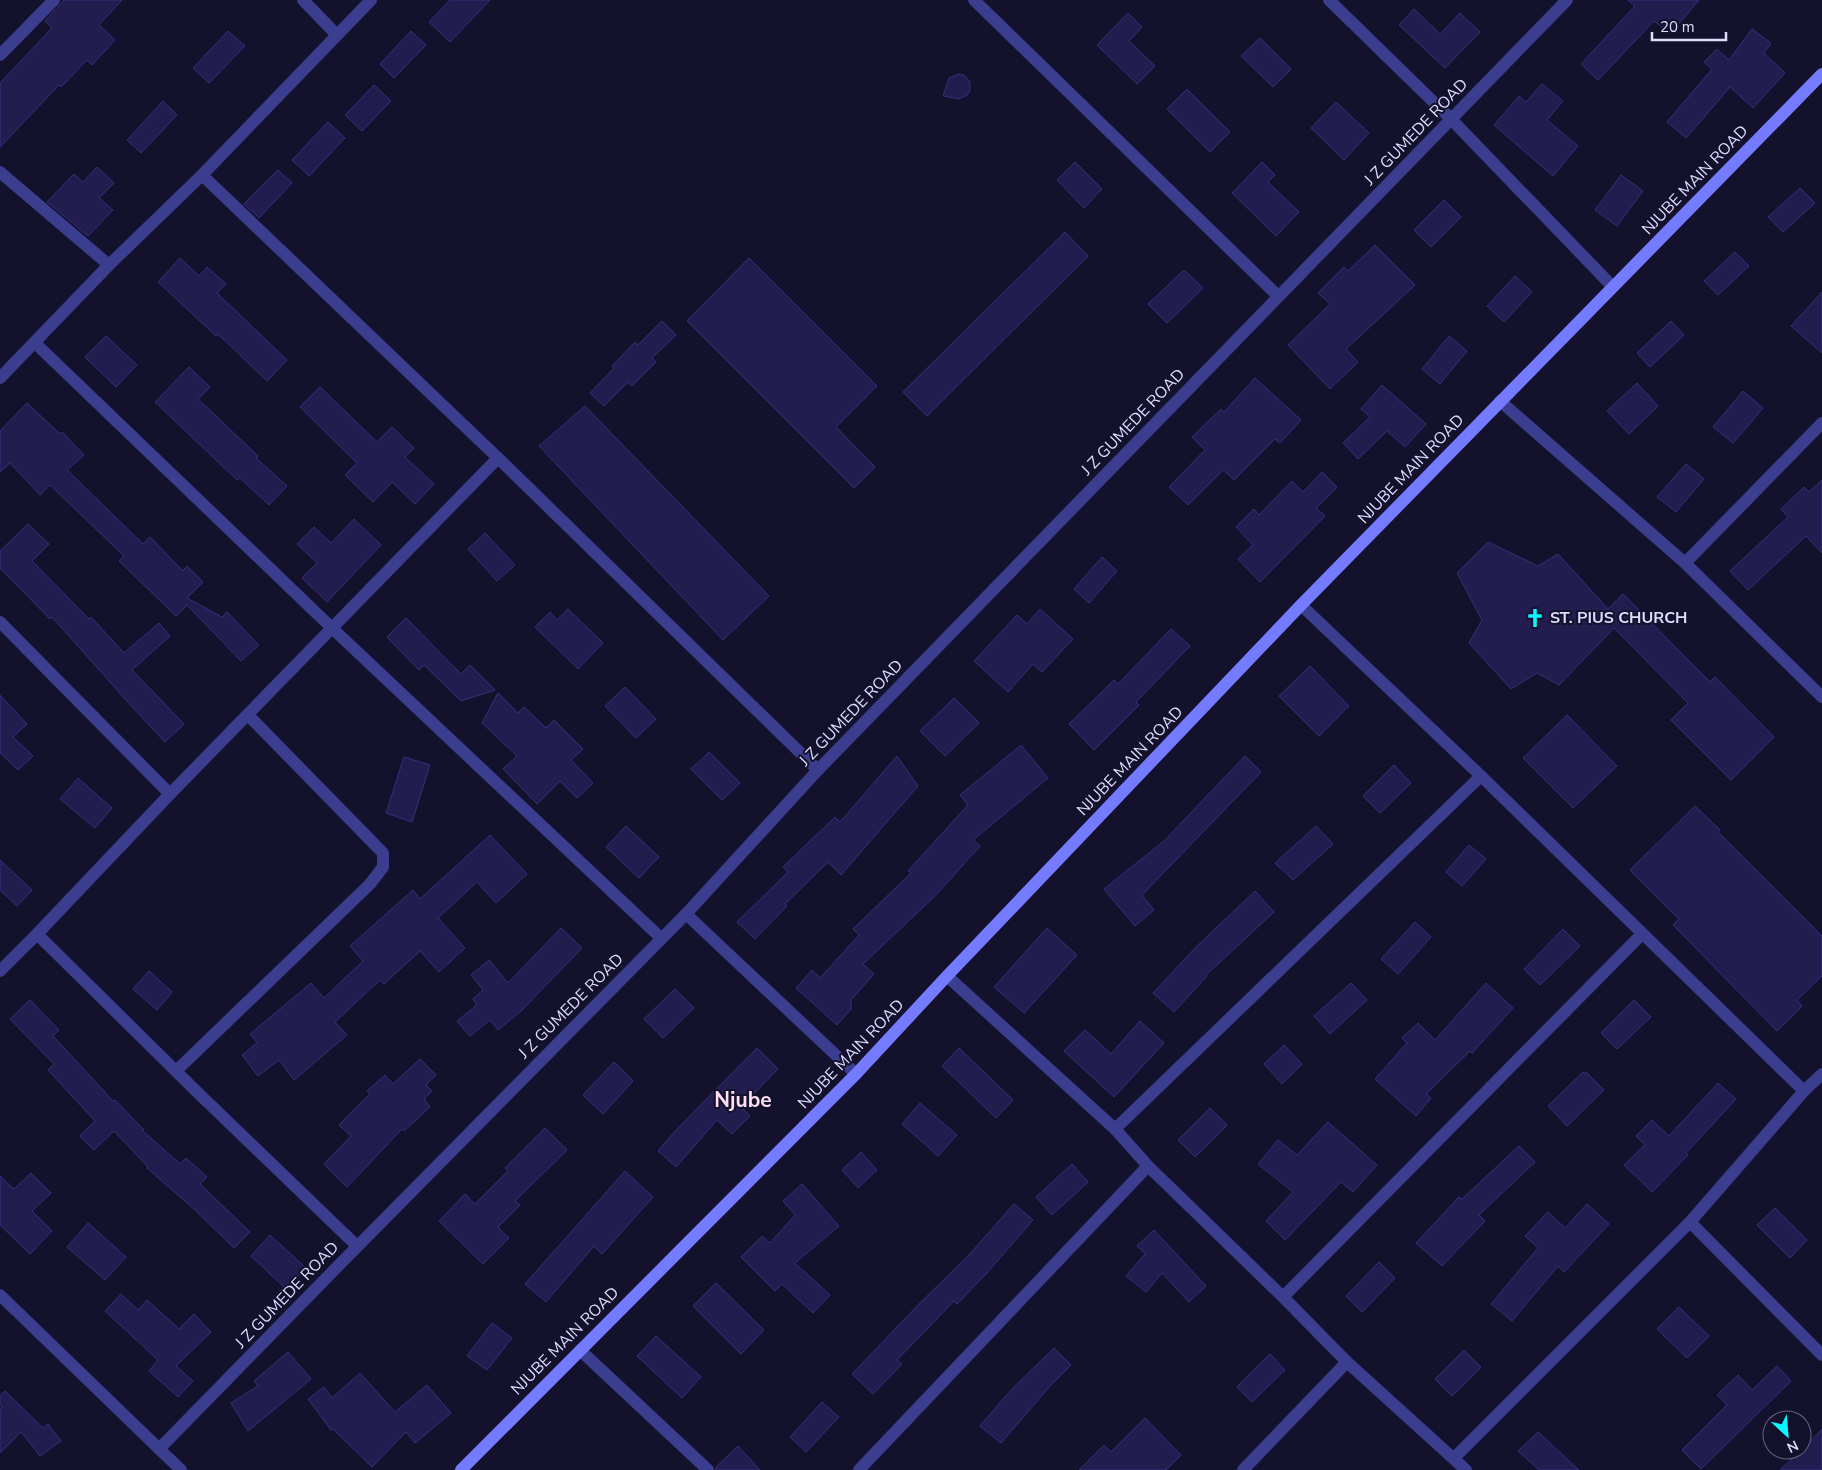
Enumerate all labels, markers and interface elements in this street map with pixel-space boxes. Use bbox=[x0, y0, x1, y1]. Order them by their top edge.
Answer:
scale bar bbox=[1652, 10, 1726, 42]
text: 20 m bbox=[1660, 17, 1695, 37]
street label: J Z GUMEDE ROAD bbox=[1359, 74, 1473, 191]
street label: NJUBE MAIN ROAD bbox=[1637, 120, 1753, 240]
street label: J Z GUMEDE ROAD bbox=[1076, 364, 1190, 481]
street label: NJUBE MAIN ROAD bbox=[1353, 409, 1469, 529]
church icon: ST. PIUS CHURCH bbox=[1524, 607, 1546, 629]
place label: ST. PIUS CHURCH bbox=[1550, 607, 1687, 629]
street label: J Z GUMEDE ROAD bbox=[794, 655, 908, 772]
street label: NJUBE MAIN ROAD bbox=[1072, 701, 1188, 821]
street label: J Z GUMEDE ROAD bbox=[513, 948, 629, 1064]
street label: NJUBE MAIN ROAD bbox=[793, 994, 909, 1114]
district label: Njube bbox=[714, 1086, 772, 1114]
street label: J Z GUMEDE ROAD bbox=[230, 1237, 344, 1354]
street label: NJUBE MAIN ROAD bbox=[506, 1282, 624, 1400]
north arrow bbox=[1762, 1410, 1812, 1460]
text: N bbox=[1784, 1435, 1801, 1457]

